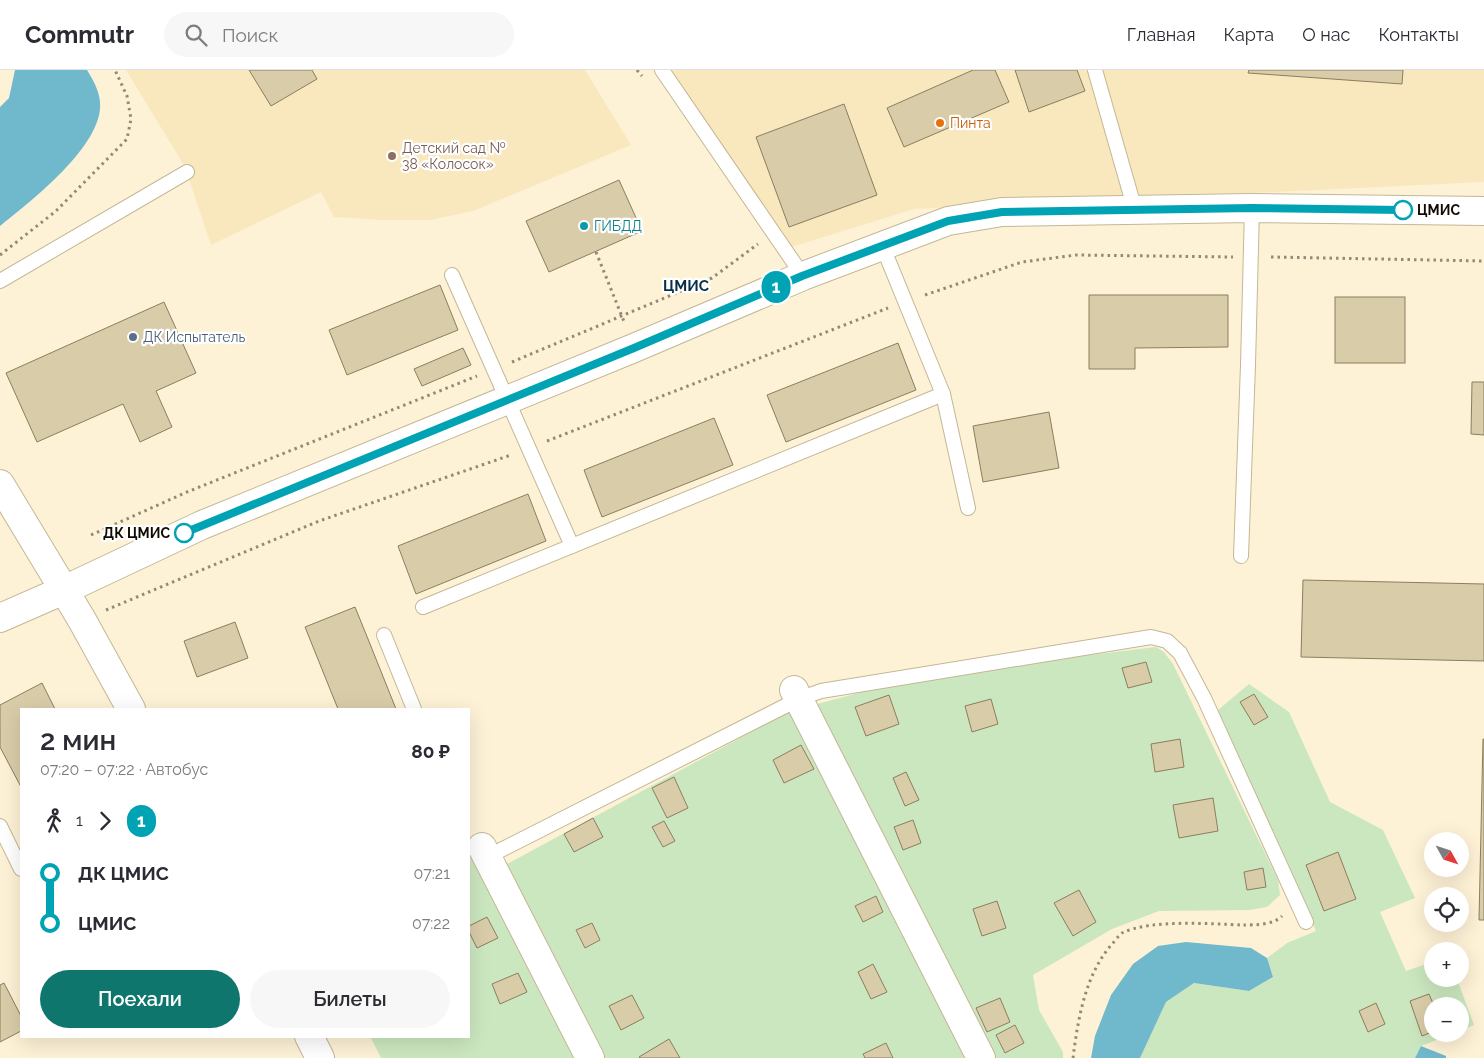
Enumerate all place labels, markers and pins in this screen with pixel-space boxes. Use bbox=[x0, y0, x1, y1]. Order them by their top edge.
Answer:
place label: Пинта bbox=[950, 115, 991, 131]
marker: Пинта bbox=[934, 117, 946, 129]
place label: Детский сад № 38 «Колосок» bbox=[402, 140, 506, 172]
marker: Детский сад № 38 «Колосок» bbox=[386, 150, 398, 162]
marker: ЦМИС bbox=[1393, 200, 1413, 220]
place label: ЦМИС bbox=[1417, 202, 1460, 218]
place label: ГИБДД bbox=[594, 218, 642, 234]
marker: ГИБДД bbox=[578, 220, 590, 232]
place label: ДК Испытатель bbox=[143, 329, 246, 345]
marker: ДК Испытатель bbox=[127, 331, 139, 343]
marker: ДК ЦМИС bbox=[174, 523, 194, 543]
place label: ДК ЦМИС bbox=[103, 525, 170, 541]

